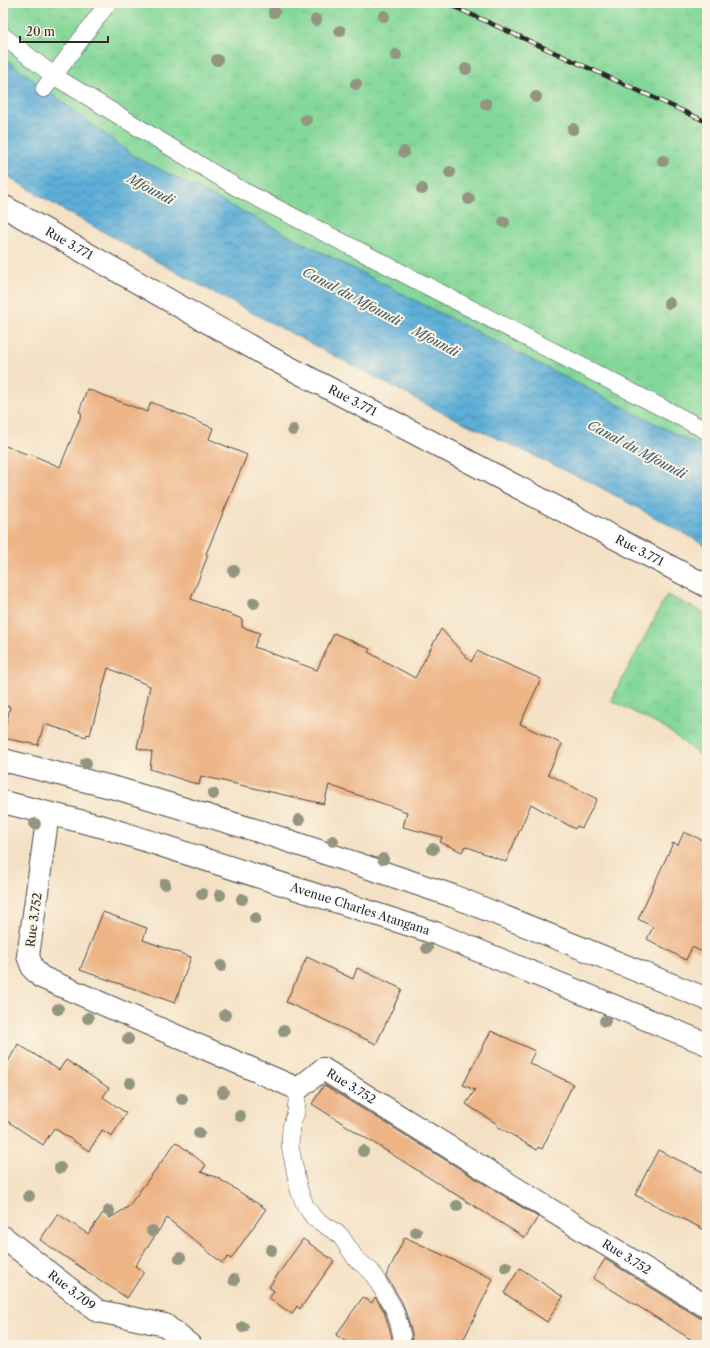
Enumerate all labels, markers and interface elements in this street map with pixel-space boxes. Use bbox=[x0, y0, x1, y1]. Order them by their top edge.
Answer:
scale bar bbox=[20, 18, 108, 44]
text: 20 m bbox=[26, 24, 55, 39]
water label: Mfoundi bbox=[123, 169, 178, 208]
street label: Rue 3.771 bbox=[43, 224, 96, 263]
water label: Canal du Mfoundi bbox=[300, 263, 405, 329]
water label: Mfoundi bbox=[408, 321, 463, 360]
street label: Rue 3.771 bbox=[326, 381, 379, 419]
water label: Canal du Mfoundi bbox=[585, 416, 690, 482]
street label: Rue 3.771 bbox=[613, 531, 667, 569]
street label: Avenue Charles Atangana bbox=[288, 879, 433, 938]
street label: Rue 3.752 bbox=[22, 892, 45, 948]
street label: Rue 3.752 bbox=[324, 1065, 379, 1107]
street label: Rue 3.752 bbox=[599, 1236, 654, 1278]
street label: Rue 3.709 bbox=[45, 1267, 99, 1313]

